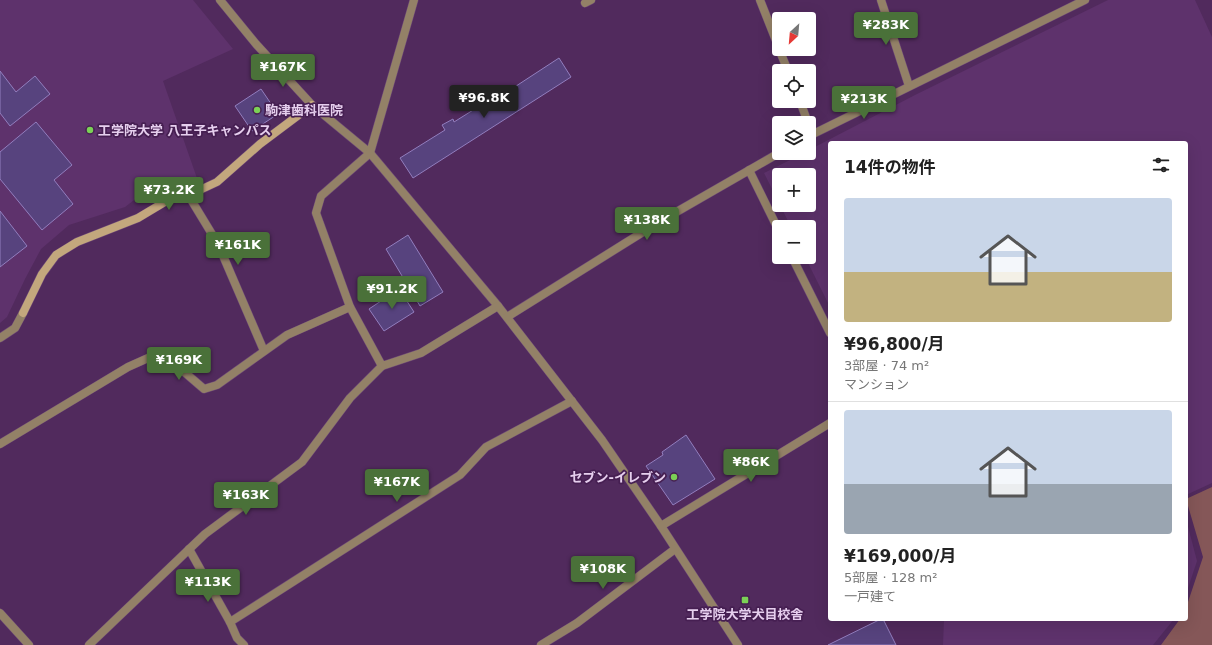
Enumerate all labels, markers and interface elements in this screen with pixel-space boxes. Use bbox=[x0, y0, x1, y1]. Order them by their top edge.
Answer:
north arrow bbox=[772, 12, 816, 56]
map controls bbox=[772, 12, 816, 264]
pin: ¥283K bbox=[858, 12, 914, 46]
text: ¥283K bbox=[863, 17, 909, 32]
pin: ¥167K bbox=[255, 54, 311, 88]
text: ¥167K bbox=[260, 59, 306, 74]
button: locate bbox=[772, 64, 816, 108]
pin: ¥96.8K bbox=[451, 85, 517, 119]
pin: ¥213K bbox=[836, 86, 892, 120]
text: ¥96.8K bbox=[458, 90, 510, 105]
text: ¥213K bbox=[841, 91, 887, 106]
place label: 駒津歯科医院 bbox=[265, 103, 343, 118]
marker: 駒津歯科医院 bbox=[252, 105, 262, 115]
button: layers bbox=[772, 116, 816, 160]
place label: 工学院大学 八王子キャンパス bbox=[98, 123, 272, 138]
marker: 工学院大学 八王子キャンパス bbox=[85, 125, 95, 135]
icon: filters bbox=[1150, 154, 1172, 176]
text: 14件の物件 bbox=[844, 157, 936, 177]
button: + bbox=[772, 168, 816, 212]
pin: ¥73.2K bbox=[136, 177, 202, 211]
text: ¥73.2K bbox=[143, 182, 195, 197]
pin: ¥138K bbox=[619, 207, 675, 241]
text: ¥138K bbox=[624, 212, 670, 227]
button: − bbox=[772, 220, 816, 264]
icon: home bbox=[972, 224, 1044, 296]
pin: ¥161K bbox=[210, 232, 266, 266]
text: ¥161K bbox=[215, 237, 261, 252]
pin: ¥91.2K bbox=[359, 276, 425, 310]
text: ¥91.2K bbox=[366, 281, 418, 296]
text: ¥96,800/月 bbox=[844, 334, 945, 354]
pin: ¥169K bbox=[151, 347, 207, 381]
text: ¥169K bbox=[156, 352, 202, 367]
text: 3部屋 · 74 m² bbox=[844, 358, 929, 373]
text: マンション bbox=[844, 377, 909, 392]
icon: home bbox=[972, 436, 1044, 508]
pin: ¥86K bbox=[727, 449, 775, 483]
text: ¥86K bbox=[732, 454, 770, 469]
pin: ¥167K bbox=[369, 469, 425, 503]
place label: セブン-イレブン bbox=[570, 470, 666, 485]
marker: セブン-イレブン bbox=[669, 472, 679, 482]
text: ¥167K bbox=[374, 474, 420, 489]
pin: ¥163K bbox=[218, 482, 274, 516]
text: ¥163K bbox=[223, 487, 269, 502]
text: ¥169,000/月 bbox=[844, 546, 956, 566]
pin: ¥108K bbox=[575, 556, 631, 590]
text: ¥108K bbox=[580, 561, 626, 576]
pin: ¥113K bbox=[180, 569, 236, 603]
text: 5部屋 · 128 m² bbox=[844, 570, 938, 585]
text: ¥113K bbox=[185, 574, 231, 589]
text: 一戸建て bbox=[844, 589, 896, 604]
marker: 工学院大学犬目校舎 bbox=[740, 595, 750, 605]
place label: 工学院大学犬目校舎 bbox=[686, 607, 804, 622]

